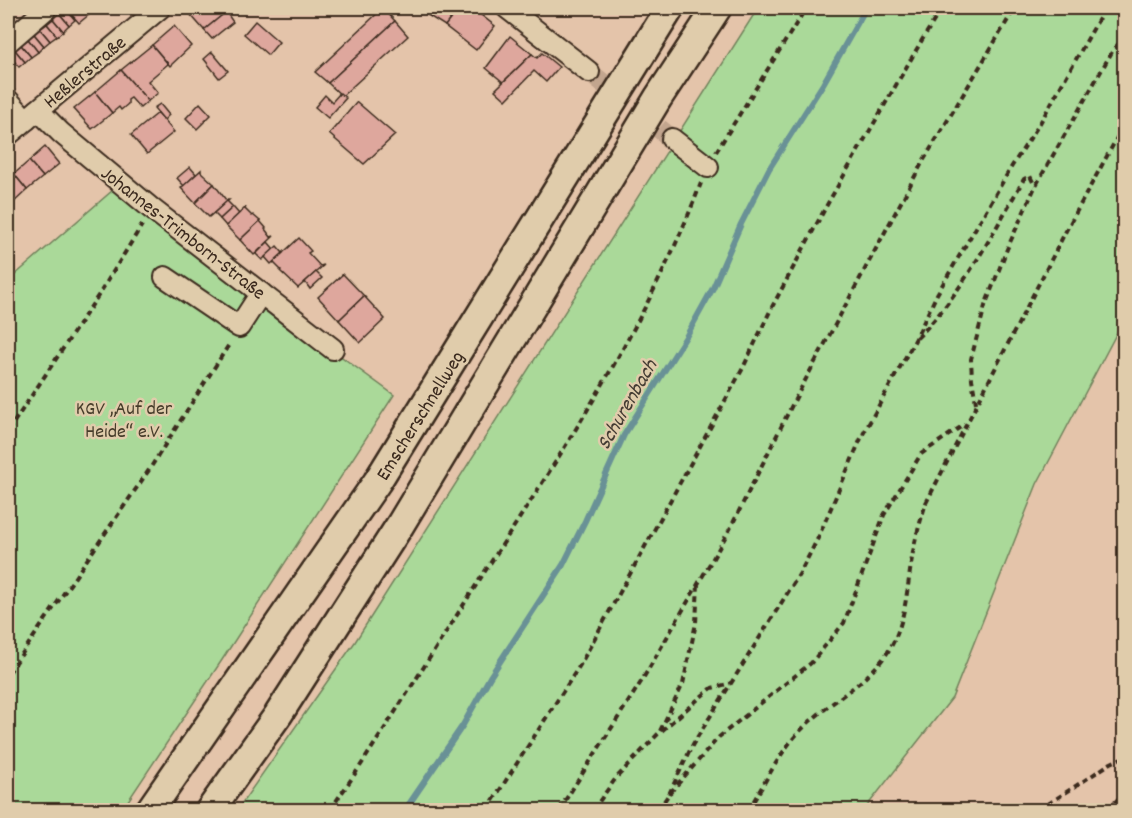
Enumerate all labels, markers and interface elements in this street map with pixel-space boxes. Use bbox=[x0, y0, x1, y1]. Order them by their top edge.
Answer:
street label: Heßlerstraße bbox=[38, 30, 134, 116]
street label: Johannes-Trimborn-Straße bbox=[94, 161, 271, 308]
street label: Emscherschnellweg bbox=[370, 346, 473, 487]
water label: Schurenbach bbox=[591, 353, 667, 456]
park label: KGV „Auf der Heide“ e.V. bbox=[76, 396, 173, 447]

